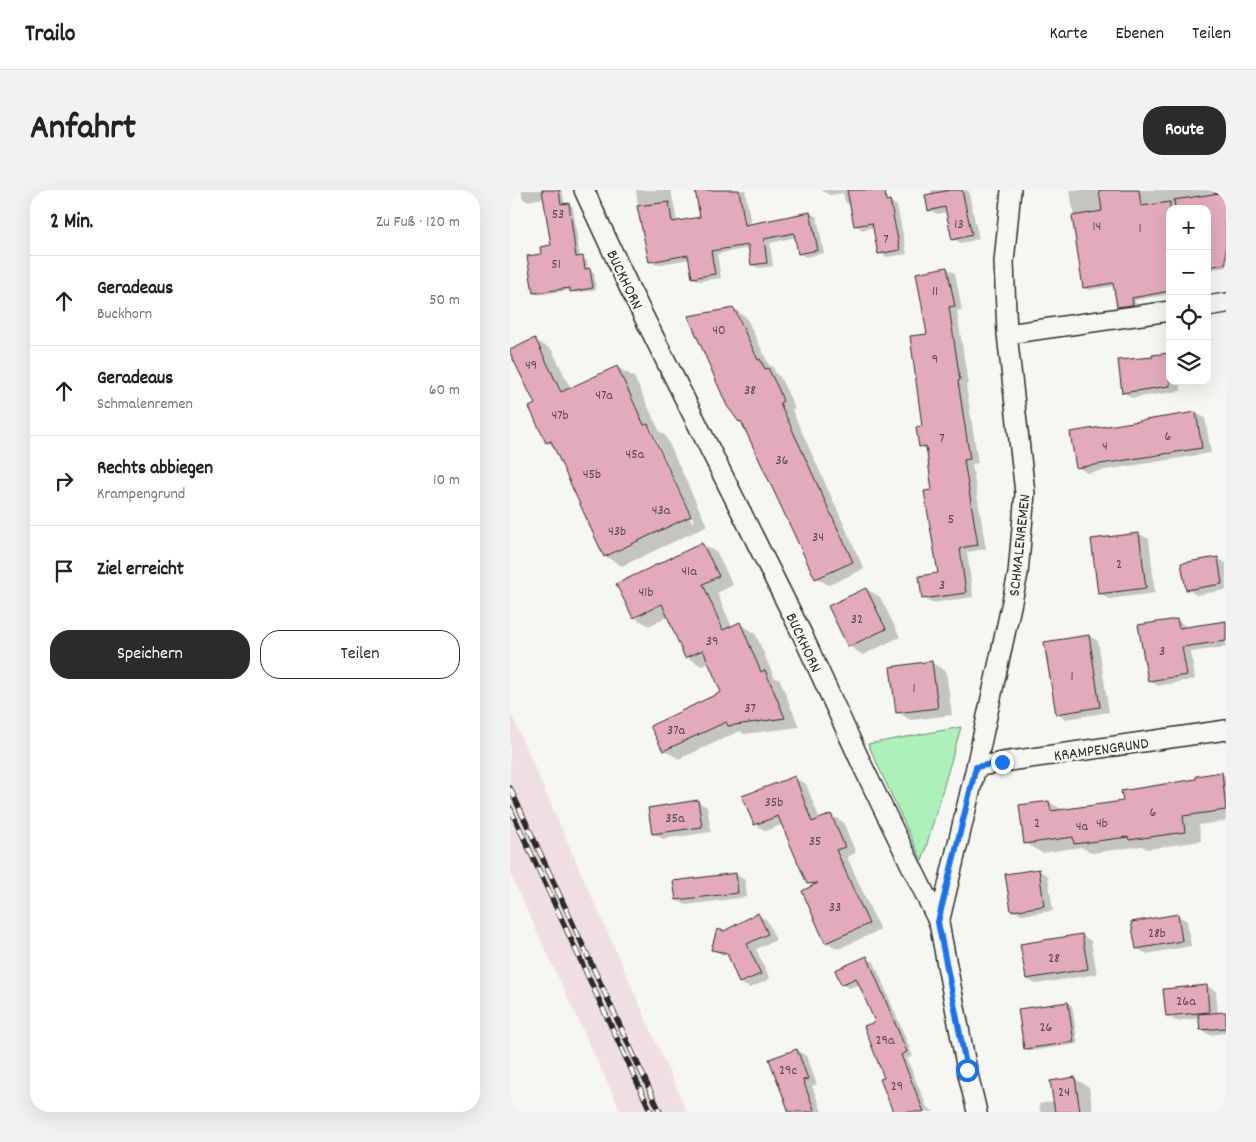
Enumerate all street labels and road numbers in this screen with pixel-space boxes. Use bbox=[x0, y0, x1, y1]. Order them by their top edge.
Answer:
street label: BUCKHORN bbox=[599, 246, 648, 314]
street label: SCHMALENREMEN bbox=[1004, 493, 1037, 597]
street label: BUCKHORN bbox=[779, 609, 827, 677]
street label: KRAMPENGRUND bbox=[1052, 732, 1150, 769]

